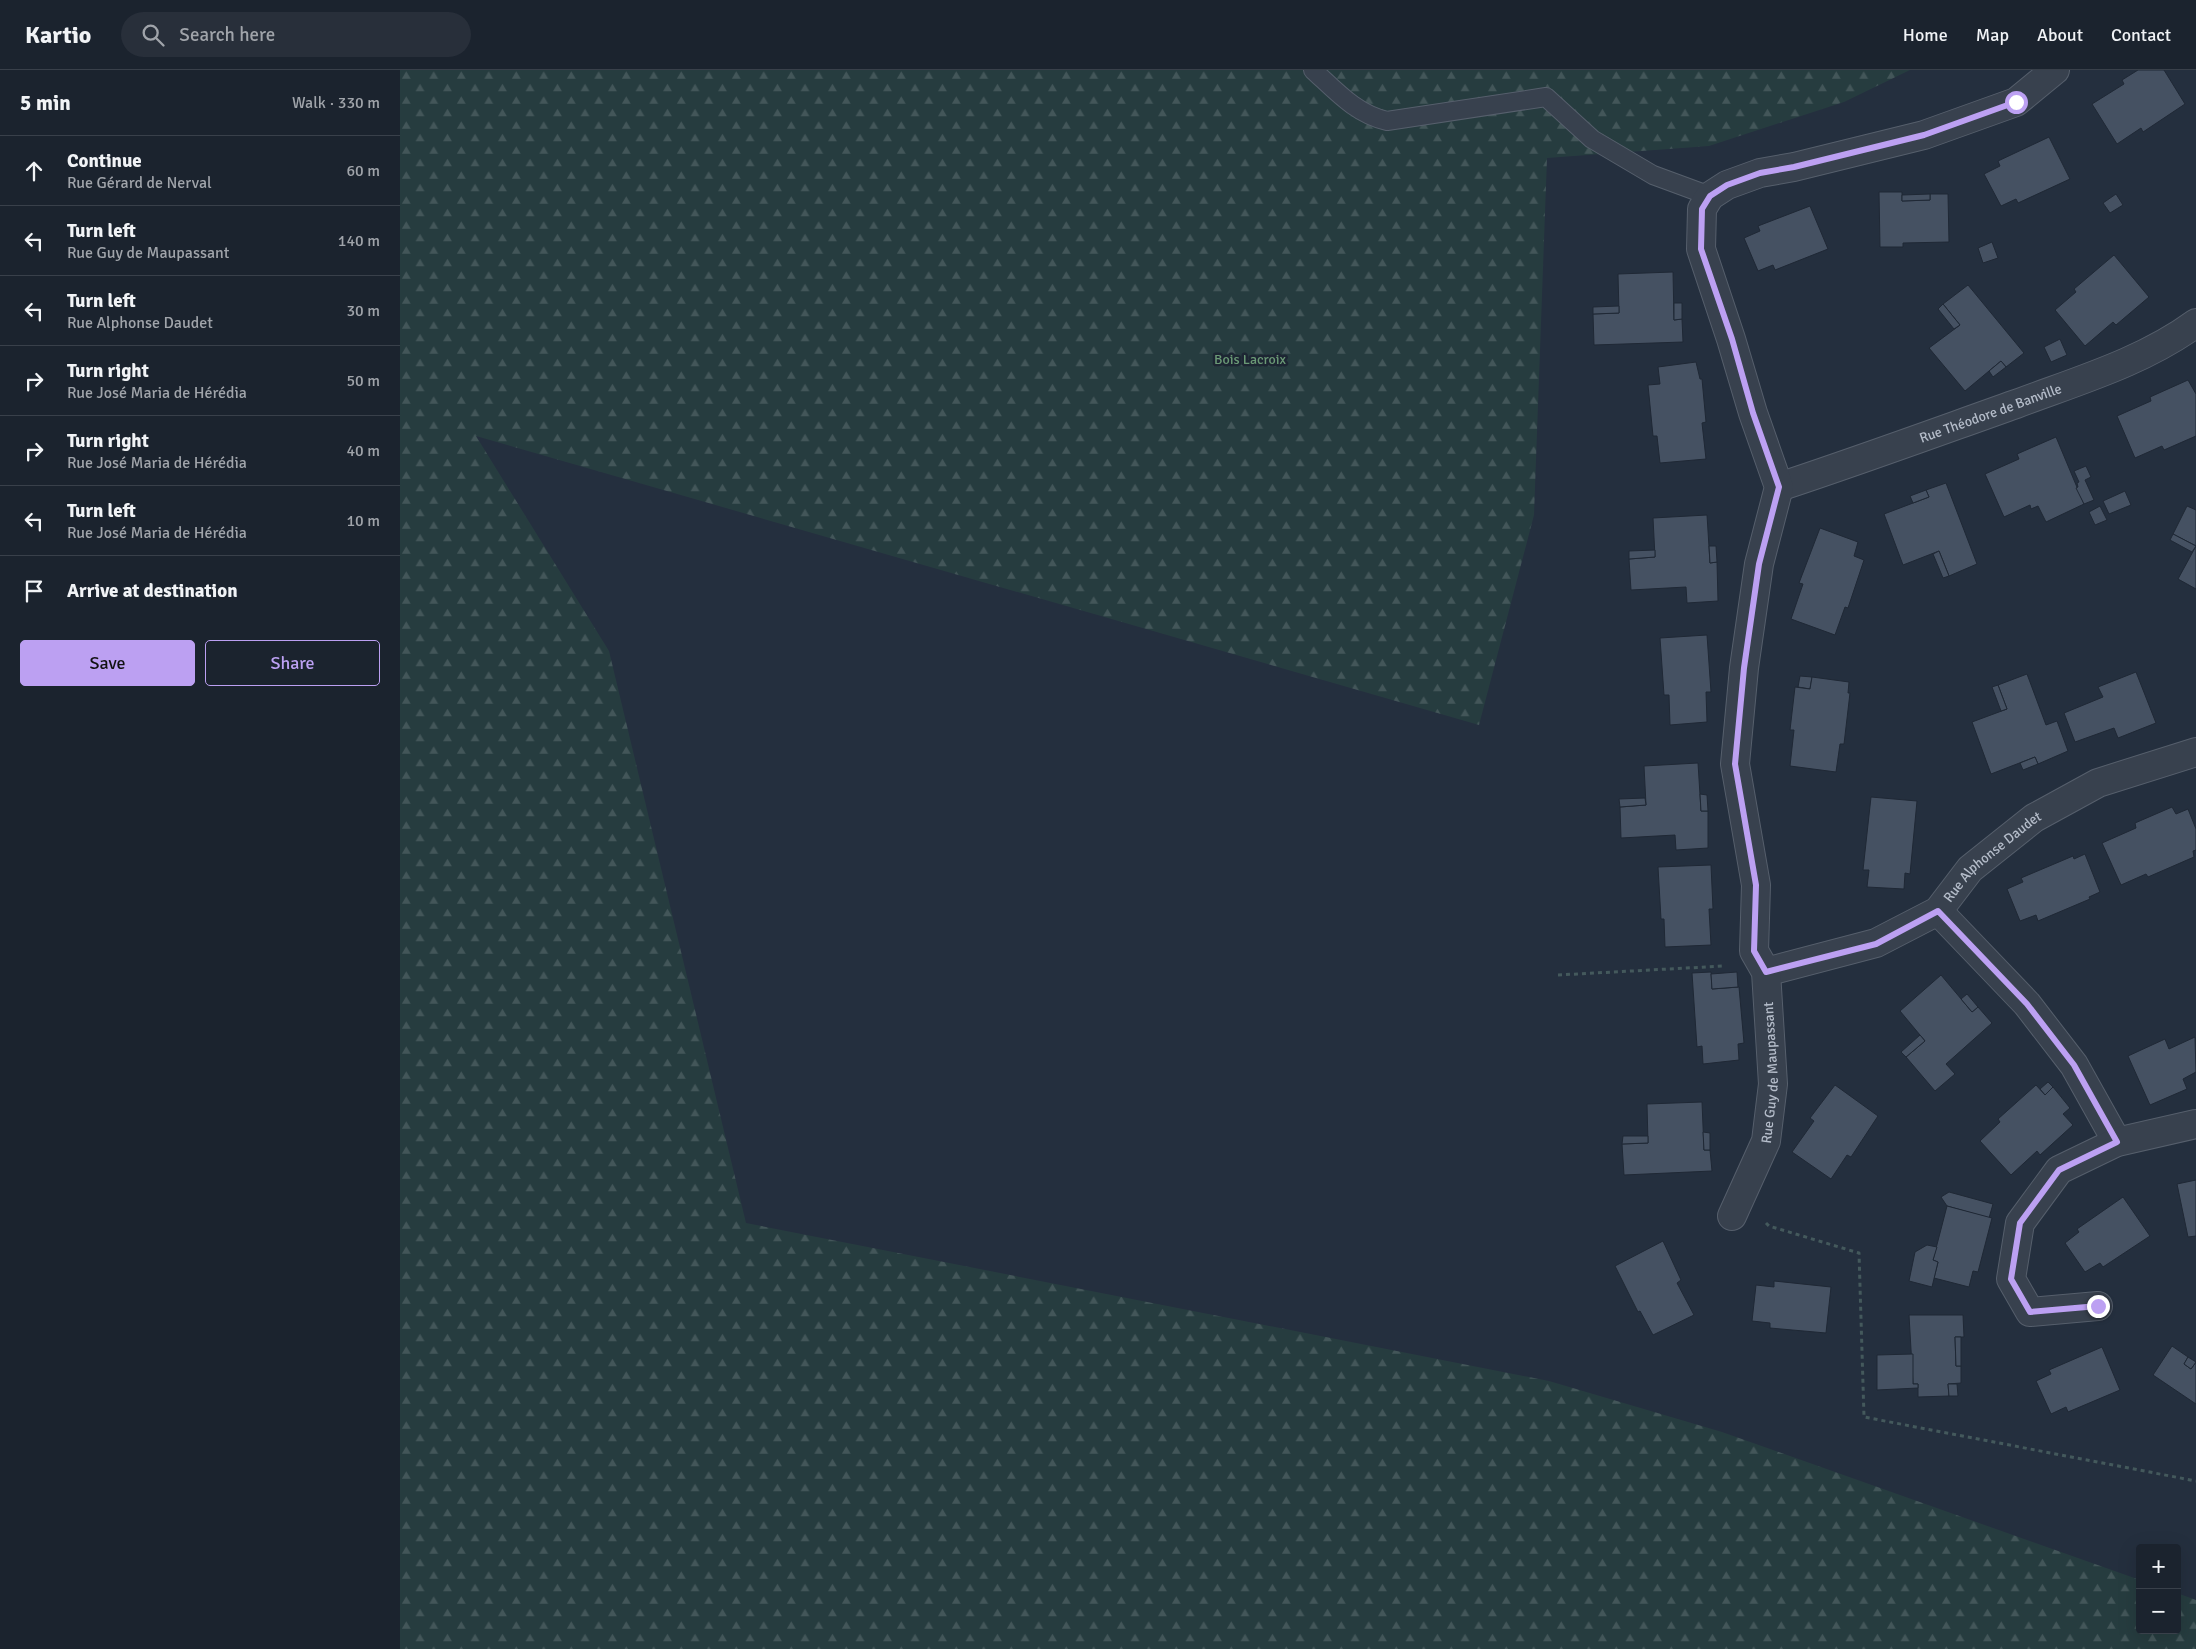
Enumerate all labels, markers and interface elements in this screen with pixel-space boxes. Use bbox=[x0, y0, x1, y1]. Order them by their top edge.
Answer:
search box bbox=[121, 12, 471, 57]
text: Kartio bbox=[25, 20, 91, 50]
icon: search bbox=[139, 21, 167, 49]
text: Search here bbox=[179, 23, 275, 47]
text: Home bbox=[1903, 24, 1948, 46]
text: Map bbox=[1976, 24, 2009, 46]
text: About bbox=[2037, 24, 2083, 46]
text: Contact bbox=[2111, 24, 2171, 46]
text: 5 min bbox=[20, 90, 71, 116]
route start bbox=[2005, 91, 2028, 114]
text: Walk · 330 m bbox=[292, 93, 380, 113]
text: Continue bbox=[67, 149, 142, 173]
icon: ahead bbox=[20, 157, 48, 185]
text: 60 m bbox=[346, 161, 380, 181]
text: Rue Gérard de Nerval bbox=[67, 173, 212, 193]
text: Turn left bbox=[67, 219, 136, 243]
icon: left bbox=[20, 227, 48, 255]
text: 140 m bbox=[338, 231, 380, 251]
text: Rue Guy de Maupassant bbox=[67, 243, 229, 263]
text: Turn left bbox=[67, 289, 136, 313]
icon: left bbox=[20, 297, 48, 325]
text: 30 m bbox=[346, 301, 380, 321]
text: Rue Alphonse Daudet bbox=[67, 313, 213, 333]
park label: Bois Lacroix bbox=[1214, 351, 1286, 368]
text: Turn right bbox=[67, 359, 149, 383]
icon: right bbox=[20, 367, 48, 395]
text: 50 m bbox=[346, 371, 380, 391]
street label: Rue Théodore de Banville bbox=[1917, 380, 2064, 447]
text: Rue José Maria de Hérédia bbox=[67, 383, 247, 403]
text: Turn right bbox=[67, 429, 149, 453]
icon: right bbox=[20, 437, 48, 465]
text: 40 m bbox=[346, 441, 380, 461]
text: Rue José Maria de Hérédia bbox=[67, 453, 247, 473]
text: Turn left bbox=[67, 499, 136, 523]
icon: left bbox=[20, 507, 48, 535]
text: 10 m bbox=[346, 511, 380, 531]
text: Rue José Maria de Hérédia bbox=[67, 523, 247, 543]
icon: arrive bbox=[20, 577, 48, 605]
text: Arrive at destination bbox=[67, 579, 238, 603]
button: Save bbox=[20, 640, 195, 686]
button: Share bbox=[205, 640, 380, 686]
street label: Rue Alphonse Daudet bbox=[1940, 808, 2044, 906]
street label: Rue Guy de Maupassant bbox=[1758, 1001, 1782, 1145]
route end bbox=[2087, 1295, 2110, 1318]
map controls bbox=[2136, 1544, 2181, 1634]
button: + bbox=[2136, 1544, 2181, 1589]
button: − bbox=[2136, 1589, 2181, 1634]

